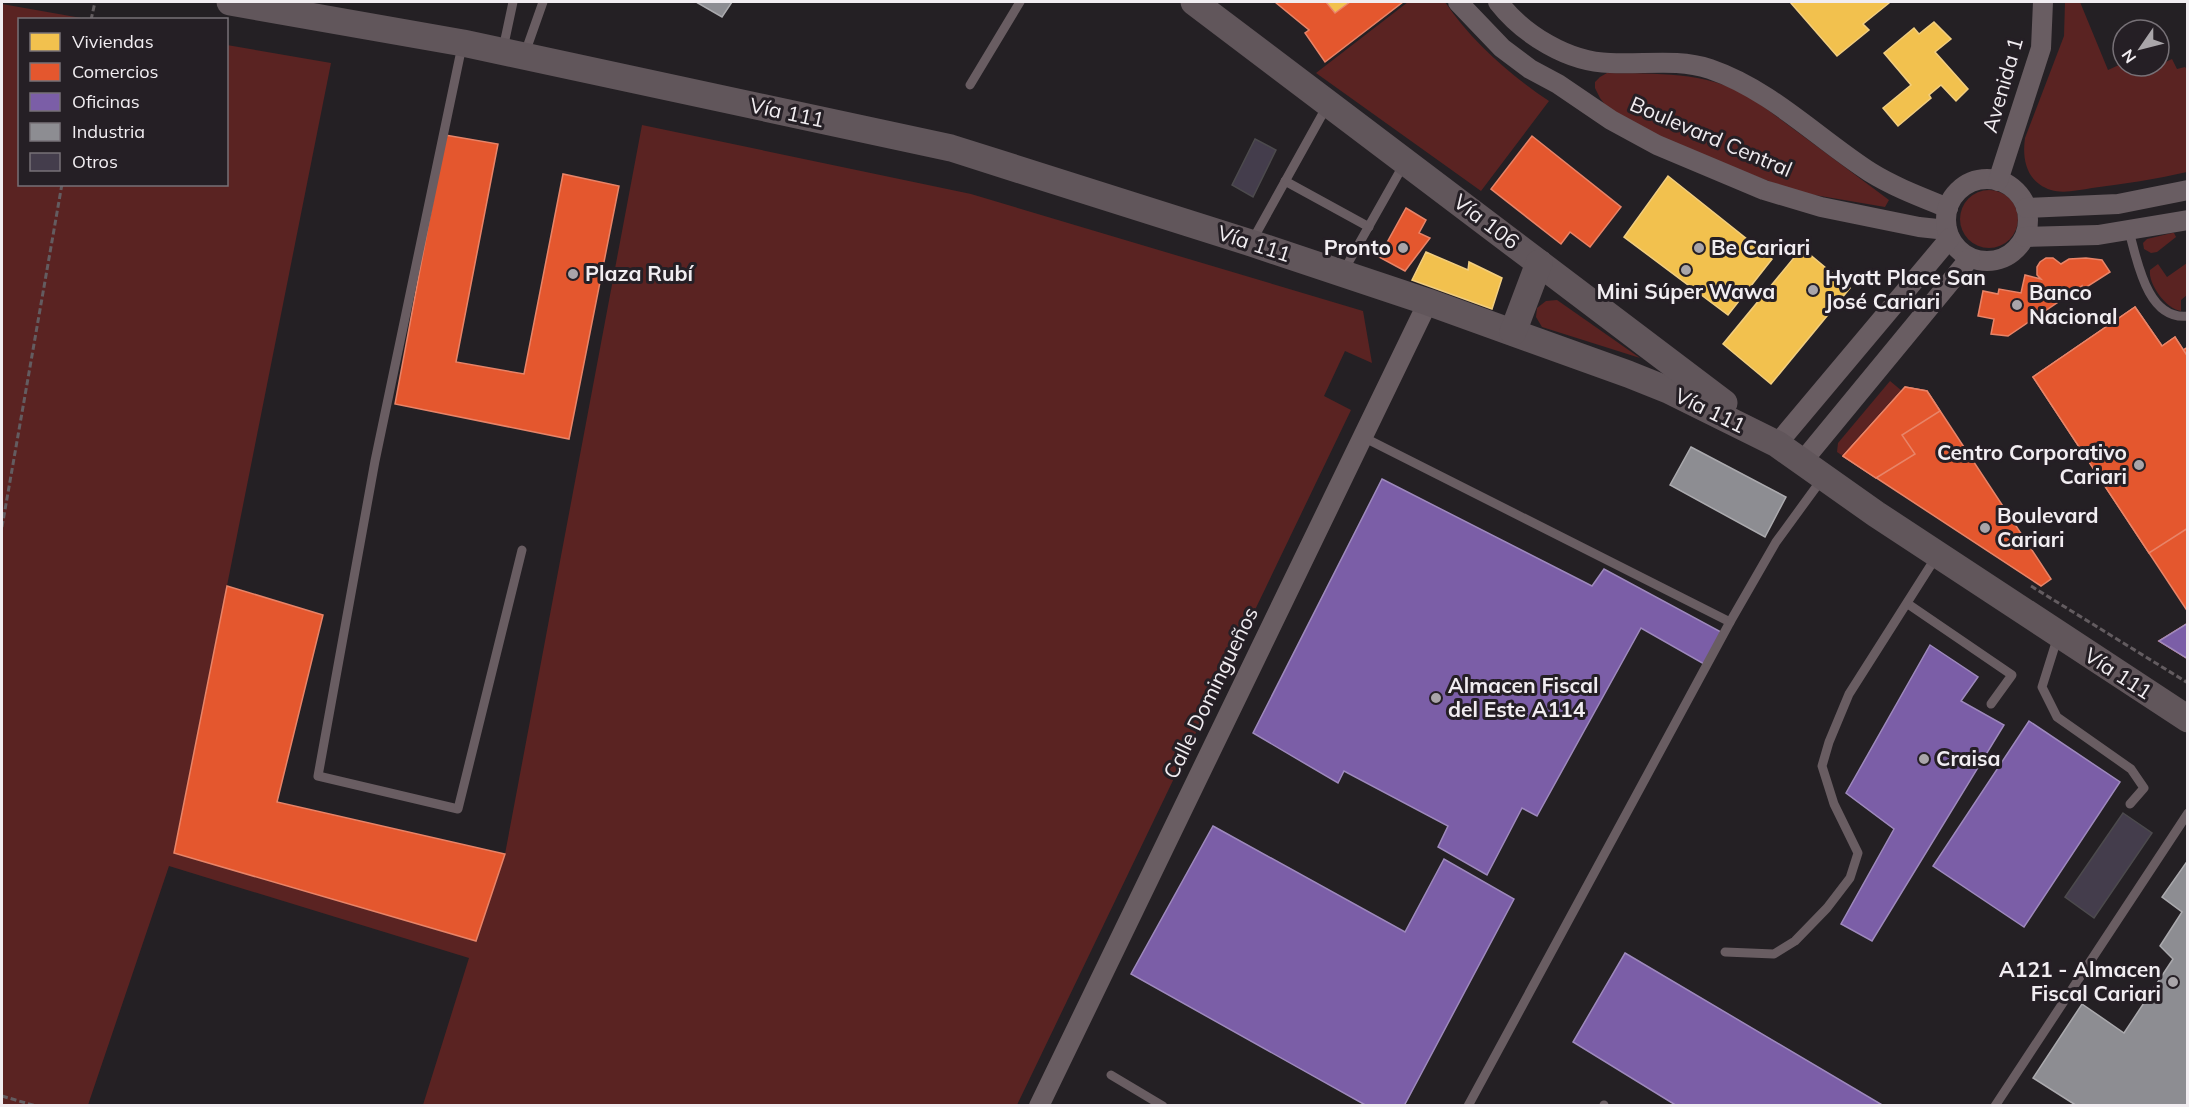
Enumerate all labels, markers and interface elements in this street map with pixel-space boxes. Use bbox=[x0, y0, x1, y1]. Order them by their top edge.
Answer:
legend bbox=[18, 18, 228, 186]
north arrow bbox=[2111, 18, 2171, 78]
text: Viviendas bbox=[72, 30, 154, 53]
street label: Avenida 1 bbox=[1976, 34, 2028, 135]
text: N bbox=[2117, 46, 2140, 67]
text: Comercios bbox=[72, 60, 158, 83]
text: Oficinas bbox=[72, 90, 140, 113]
street label: Boulevard Central bbox=[1626, 90, 1796, 182]
street label: Vía 111 bbox=[748, 91, 827, 133]
text: Industria bbox=[72, 120, 145, 143]
text: Otros bbox=[72, 150, 118, 173]
street label: Vía 106 bbox=[1449, 188, 1525, 254]
street label: Vía 111 bbox=[1214, 219, 1294, 267]
place label: Pronto bbox=[1324, 234, 1391, 260]
place label: Be Cariari bbox=[1711, 234, 1810, 260]
marker: Pronto bbox=[1396, 241, 1410, 255]
marker: Be Cariari bbox=[1692, 241, 1706, 255]
place label: Plaza Rubí bbox=[585, 260, 694, 286]
marker: Mini Súper Wawa bbox=[1679, 263, 1693, 277]
place label: Hyatt Place San José Cariari bbox=[1825, 264, 1986, 314]
marker: Plaza Rubí bbox=[566, 267, 580, 281]
place label: Mini Súper Wawa bbox=[1597, 278, 1775, 304]
place label: Banco Nacional bbox=[2029, 279, 2118, 329]
marker: Hyatt Place San José Cariari bbox=[1806, 283, 1820, 297]
marker: Banco Nacional bbox=[2010, 298, 2024, 312]
street label: Vía 111 bbox=[1671, 382, 1750, 438]
place label: Centro Corporativo Cariari bbox=[1937, 439, 2127, 489]
marker: Centro Corporativo Cariari bbox=[2132, 458, 2146, 472]
place label: Boulevard Cariari bbox=[1997, 502, 2099, 552]
marker: Boulevard Cariari bbox=[1978, 521, 1992, 535]
street label: Calle Domingueños bbox=[1157, 602, 1263, 783]
street label: Vía 111 bbox=[2080, 642, 2157, 705]
place label: Almacen Fiscal del Este A114 bbox=[1448, 672, 1598, 722]
marker: Almacen Fiscal del Este A114 bbox=[1429, 691, 1443, 705]
place label: Craisa bbox=[1936, 745, 2001, 771]
marker: Craisa bbox=[1917, 752, 1931, 766]
place label: A121 - Almacen Fiscal Cariari bbox=[1999, 956, 2161, 1006]
marker: A121 - Almacen Fiscal Cariari bbox=[2166, 975, 2180, 989]

